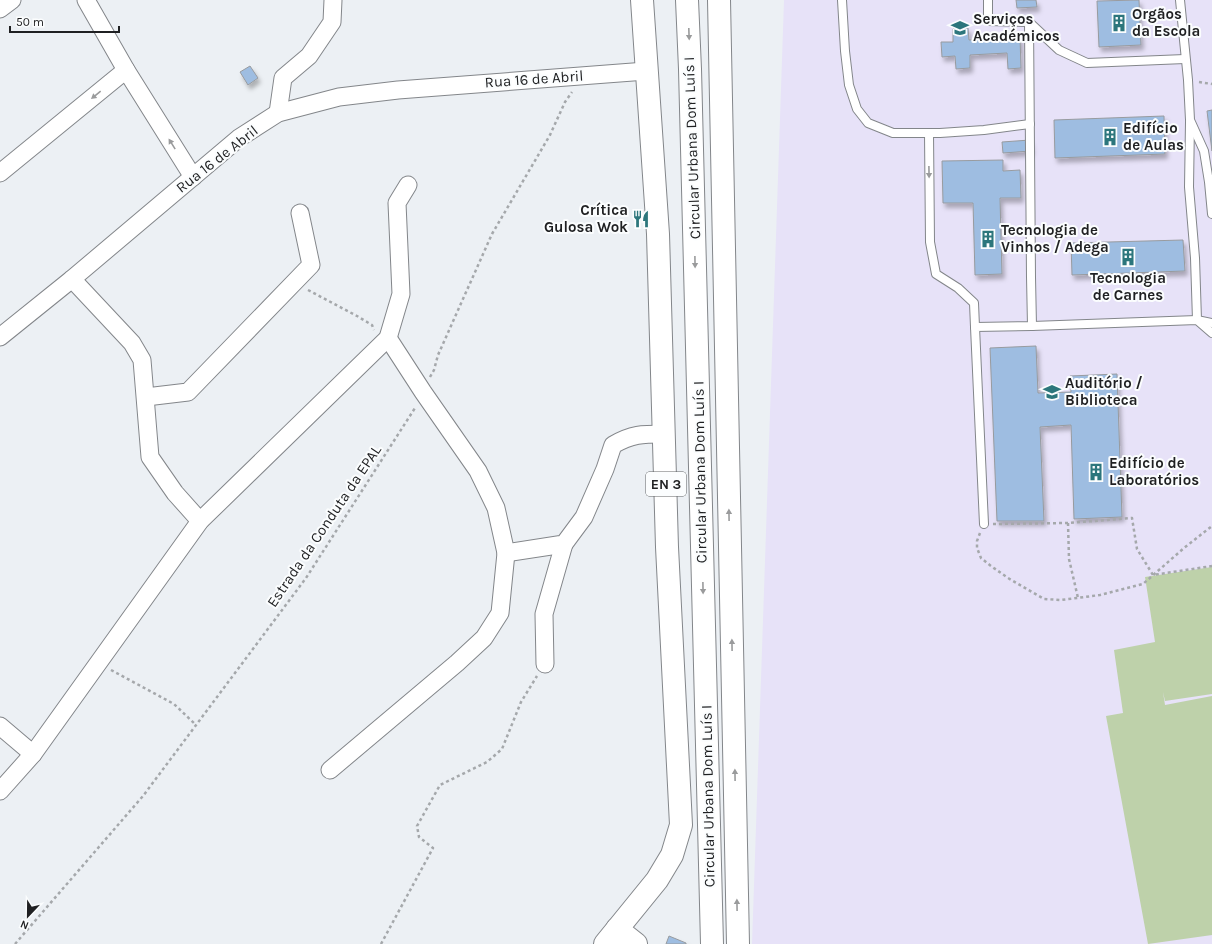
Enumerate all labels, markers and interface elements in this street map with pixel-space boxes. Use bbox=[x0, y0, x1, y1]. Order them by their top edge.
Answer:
place label: Orgãos da Escola bbox=[1132, 5, 1200, 40]
scale bar bbox=[10, 8, 119, 34]
place label: Serviços Académicos bbox=[973, 10, 1060, 45]
building icon: Orgãos da Escola bbox=[1109, 13, 1129, 33]
text: 50 m bbox=[16, 15, 44, 29]
school or university icon: Serviços Académicos bbox=[950, 18, 970, 38]
one-way arrow bbox=[685, 28, 692, 40]
street label: Circular Urbana Dom Luís I bbox=[680, 56, 704, 240]
street label: Rua 16 de Abril bbox=[484, 67, 584, 91]
one-way arrow bbox=[91, 91, 102, 99]
place label: Edifício de Aulas bbox=[1123, 119, 1184, 154]
street label: Rua 16 de Abril bbox=[172, 121, 262, 197]
building icon: Edifício de Aulas bbox=[1100, 127, 1120, 147]
one-way arrow bbox=[169, 138, 176, 150]
one-way arrow bbox=[926, 166, 932, 179]
place label: Crítica Gulosa Wok bbox=[544, 201, 628, 236]
restaurant icon: Crítica Gulosa Wok bbox=[631, 209, 651, 229]
place label: Tecnologia de Vinhos / Adega bbox=[1001, 221, 1109, 256]
building icon: Tecnologia de Vinhos / Adega bbox=[978, 229, 998, 249]
building icon: Tecnologia de Carnes bbox=[1118, 247, 1138, 267]
one-way arrow bbox=[692, 256, 698, 269]
place label: Tecnologia de Carnes bbox=[1090, 269, 1166, 304]
place label: Auditório / Biblioteca bbox=[1065, 374, 1143, 409]
street label: Circular Urbana Dom Luís I bbox=[689, 381, 711, 563]
school or university icon: Auditório / Biblioteca bbox=[1042, 382, 1062, 402]
street label: Estrada da Conduta da EPAL bbox=[263, 442, 385, 610]
place label: Edifício de Laboratórios bbox=[1109, 454, 1199, 489]
building icon: Edifício de Laboratórios bbox=[1086, 462, 1106, 482]
road number: EN 3 bbox=[646, 472, 686, 496]
one-way arrow bbox=[726, 509, 733, 521]
one-way arrow bbox=[700, 582, 706, 595]
one-way arrow bbox=[729, 638, 735, 651]
street label: Circular Urbana Dom Luís I bbox=[697, 705, 719, 887]
one-way arrow bbox=[732, 768, 738, 781]
north arrow bbox=[8, 896, 48, 936]
one-way arrow bbox=[734, 899, 741, 911]
text: N bbox=[18, 917, 31, 932]

